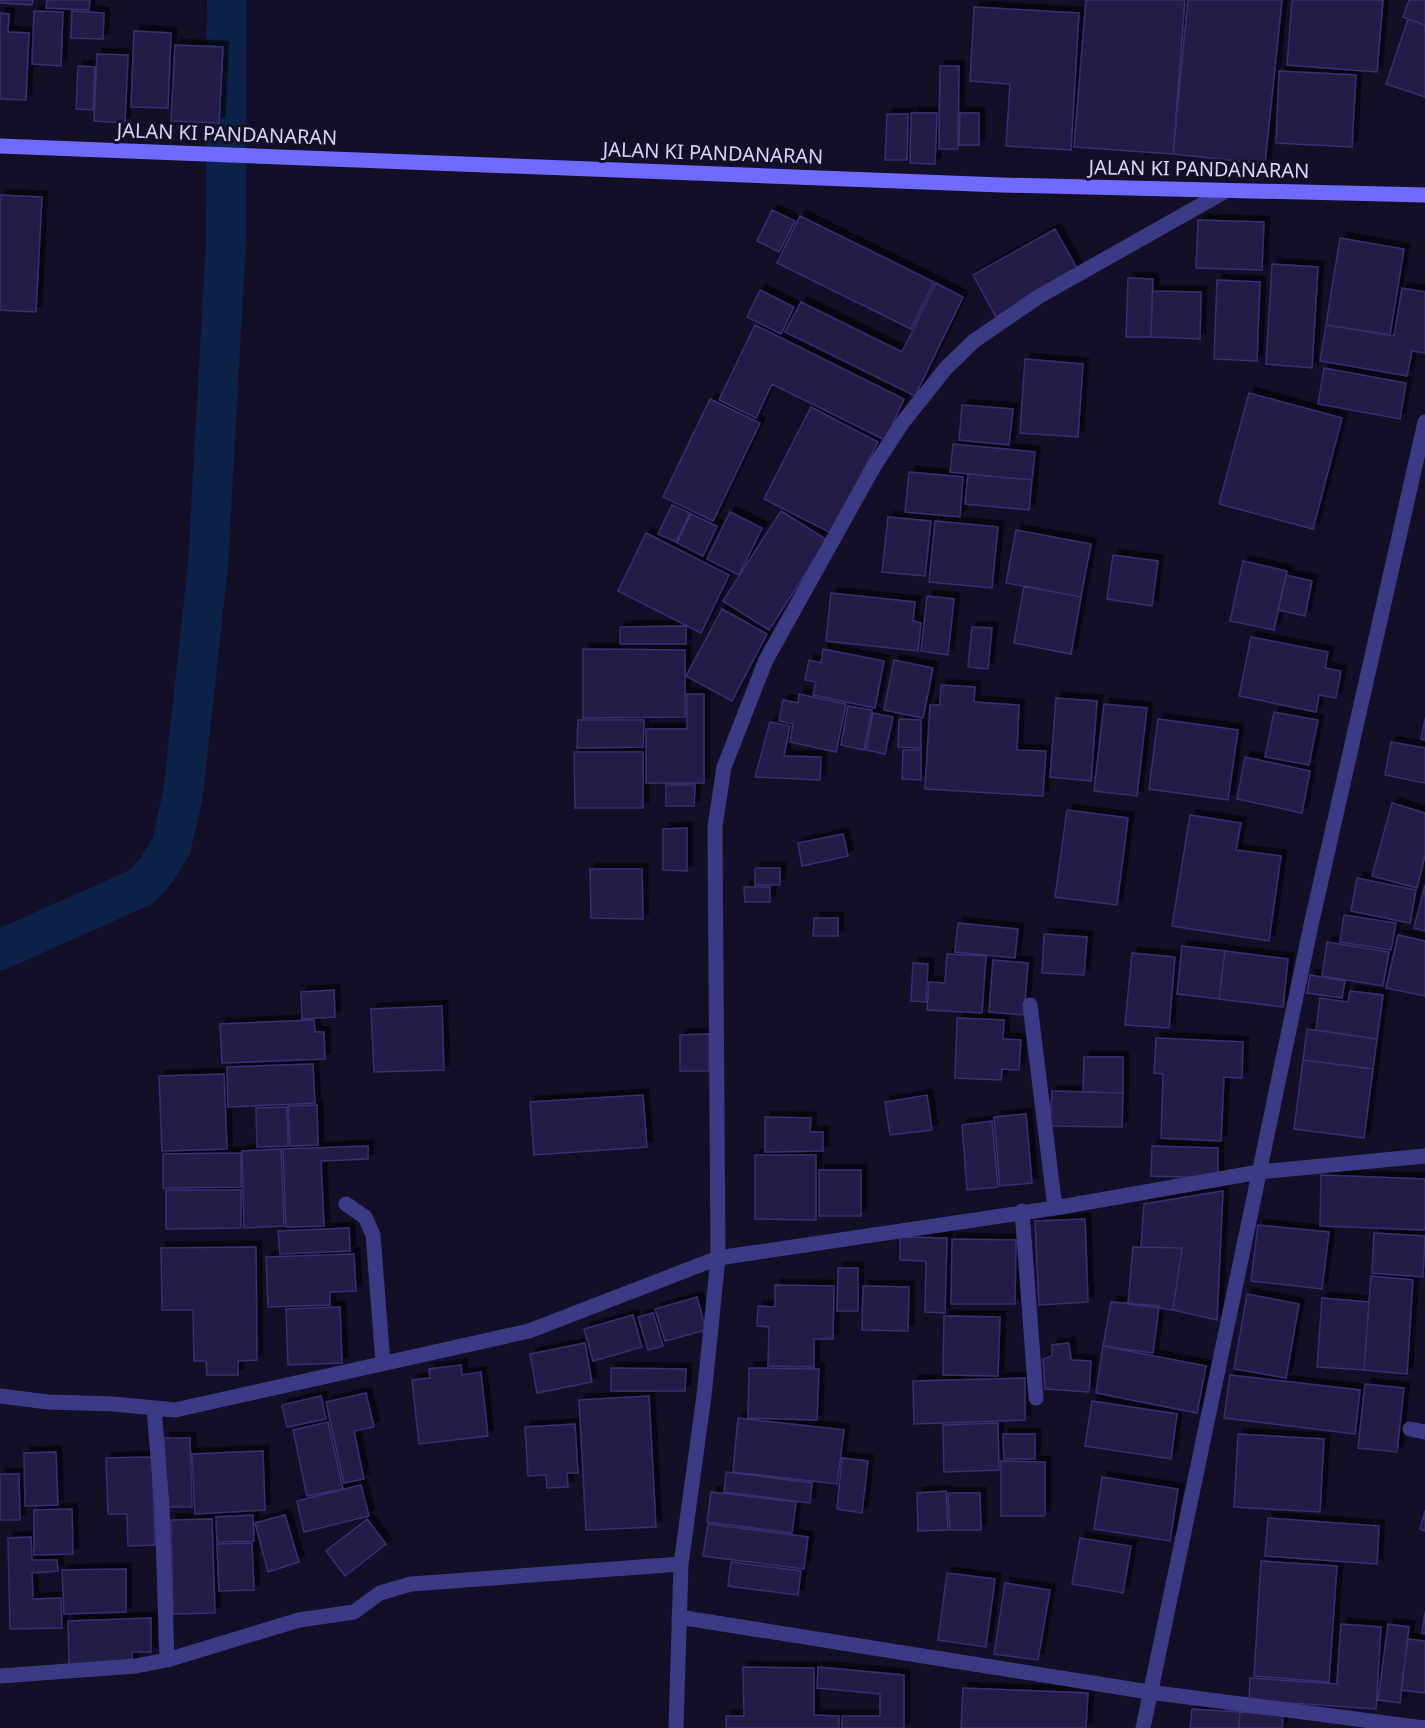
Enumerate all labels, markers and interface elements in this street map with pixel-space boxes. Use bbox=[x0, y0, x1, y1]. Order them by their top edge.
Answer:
street label: JALAN KI PANDANARAN bbox=[114, 116, 338, 151]
street label: JALAN KI PANDANARAN bbox=[600, 135, 824, 170]
street label: JALAN KI PANDANARAN bbox=[1086, 153, 1310, 184]

